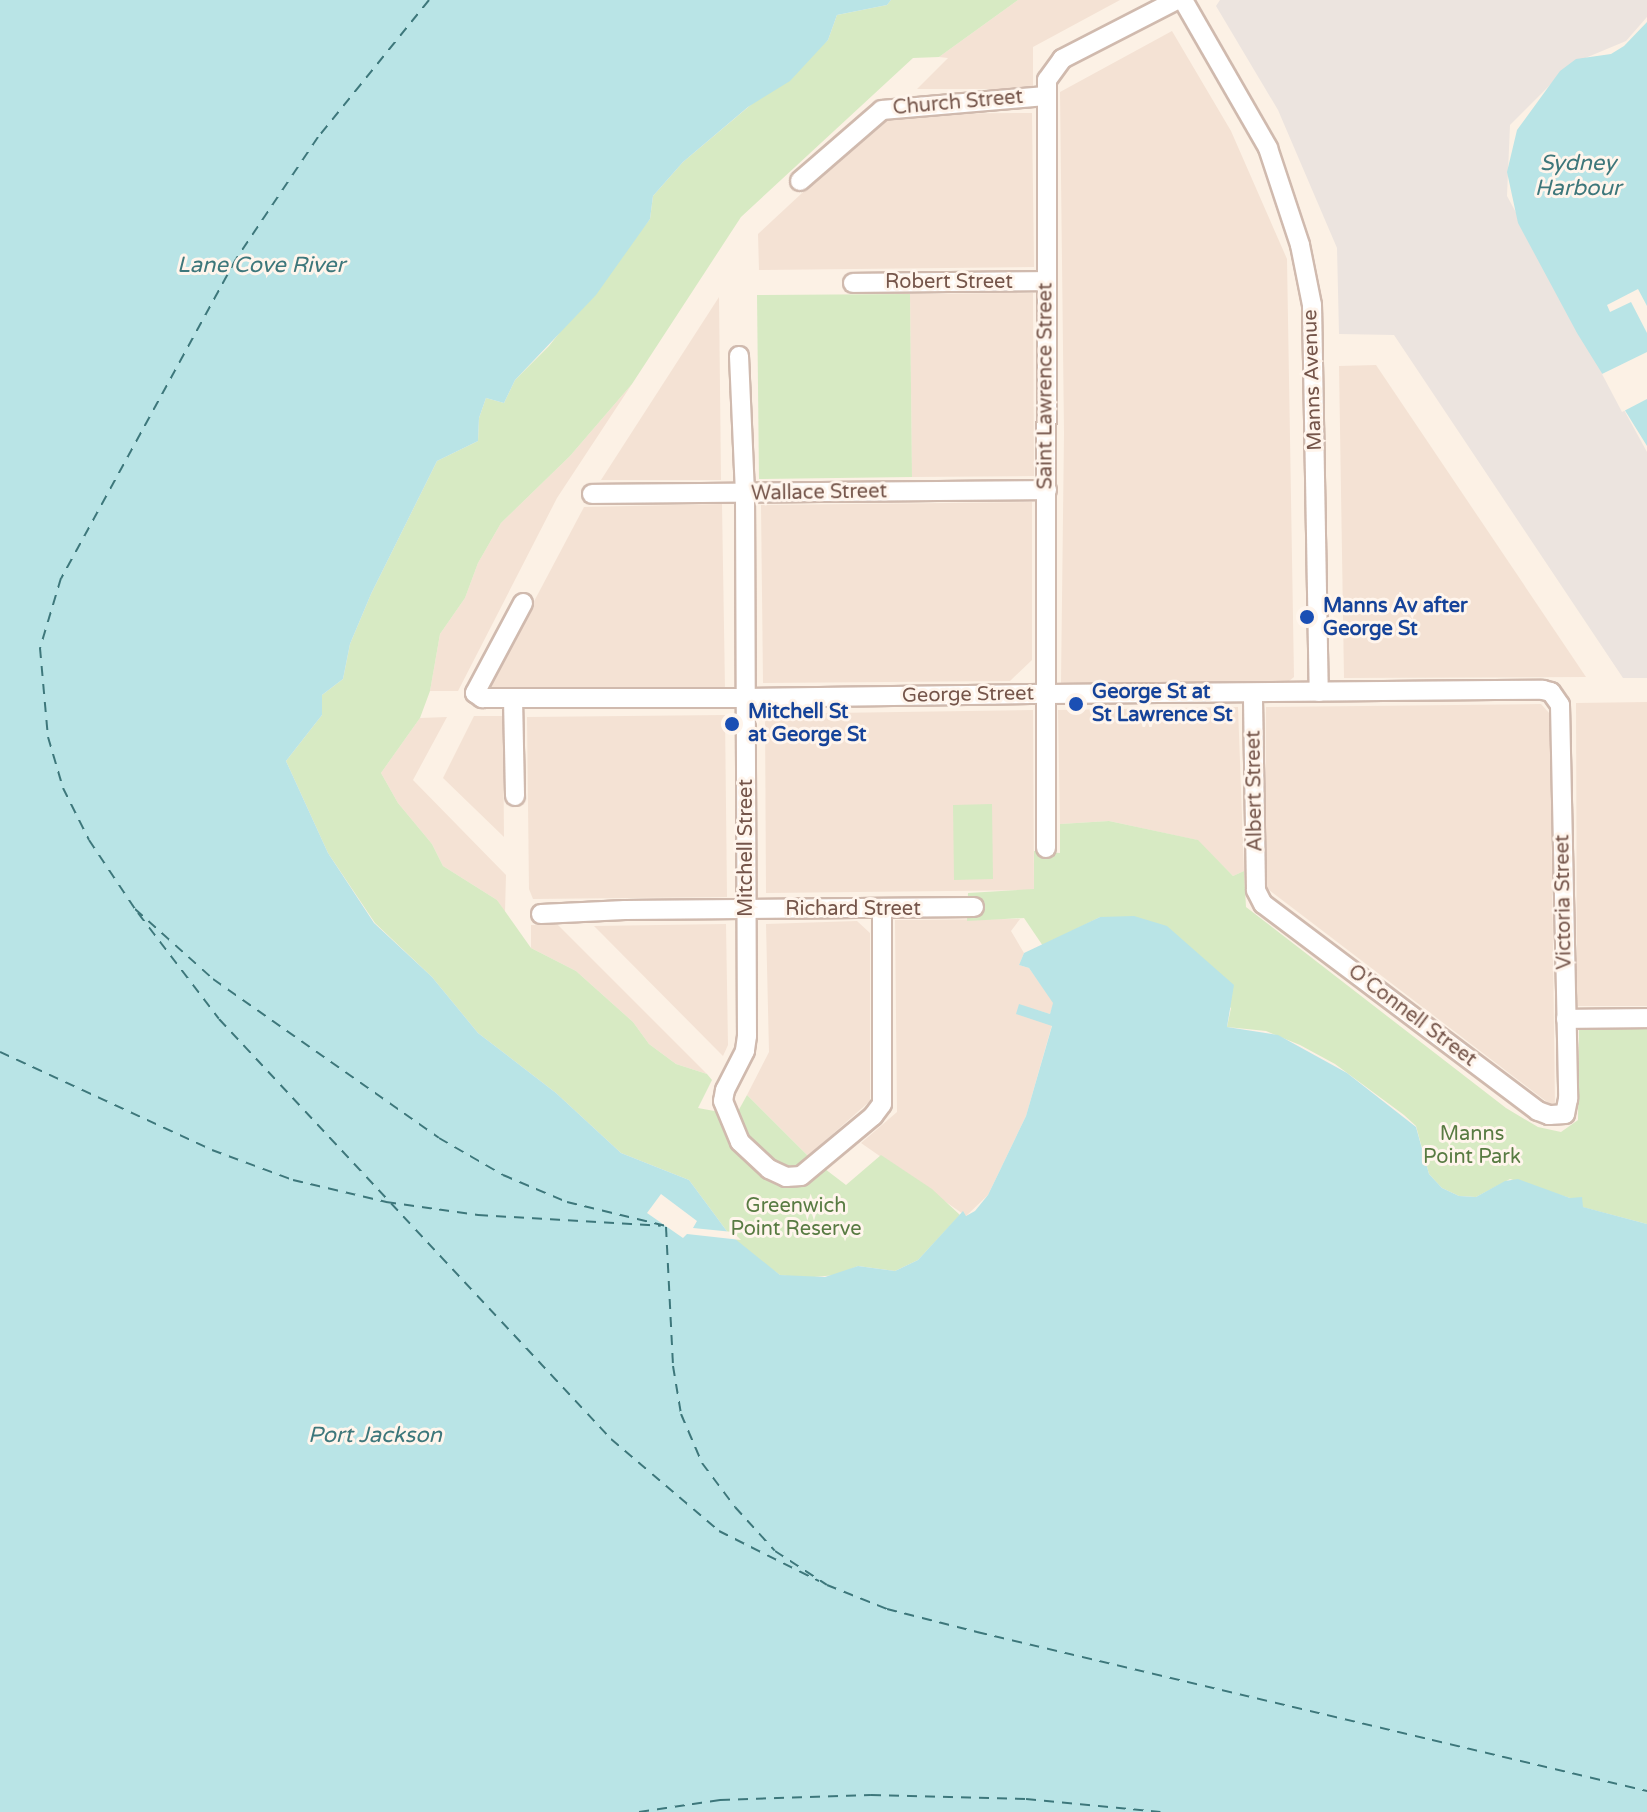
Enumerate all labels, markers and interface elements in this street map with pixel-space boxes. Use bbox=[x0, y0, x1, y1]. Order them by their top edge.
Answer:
street label: Church Street bbox=[892, 85, 1024, 121]
water label: Sydney Harbour bbox=[1535, 150, 1621, 202]
water label: Lane Cove River bbox=[177, 253, 345, 279]
street label: Robert Street bbox=[885, 270, 1013, 294]
street label: Saint Lawrence Street bbox=[1034, 283, 1058, 489]
street label: Manns Avenue bbox=[1299, 309, 1327, 451]
street label: Wallace Street bbox=[751, 480, 887, 506]
place label: Manns Av after George St bbox=[1323, 594, 1468, 641]
marker: Manns Av after George St bbox=[1298, 608, 1316, 626]
place label: George St at St Lawrence St bbox=[1092, 680, 1233, 727]
street label: George Street bbox=[902, 682, 1034, 708]
marker: George St at St Lawrence St bbox=[1067, 695, 1085, 713]
place label: Mitchell St at George St bbox=[748, 700, 866, 747]
marker: Mitchell St at George St bbox=[723, 715, 741, 733]
street label: Albert Street bbox=[1242, 730, 1268, 852]
street label: Mitchell Street bbox=[734, 779, 758, 917]
street label: Victoria Street bbox=[1551, 834, 1577, 970]
street label: Richard Street bbox=[785, 897, 921, 921]
street label: O'Connell Street bbox=[1343, 960, 1481, 1072]
park label: Manns Point Park bbox=[1423, 1122, 1521, 1169]
park label: Greenwich Point Reserve bbox=[731, 1194, 861, 1241]
water label: Port Jackson bbox=[308, 1423, 442, 1449]

